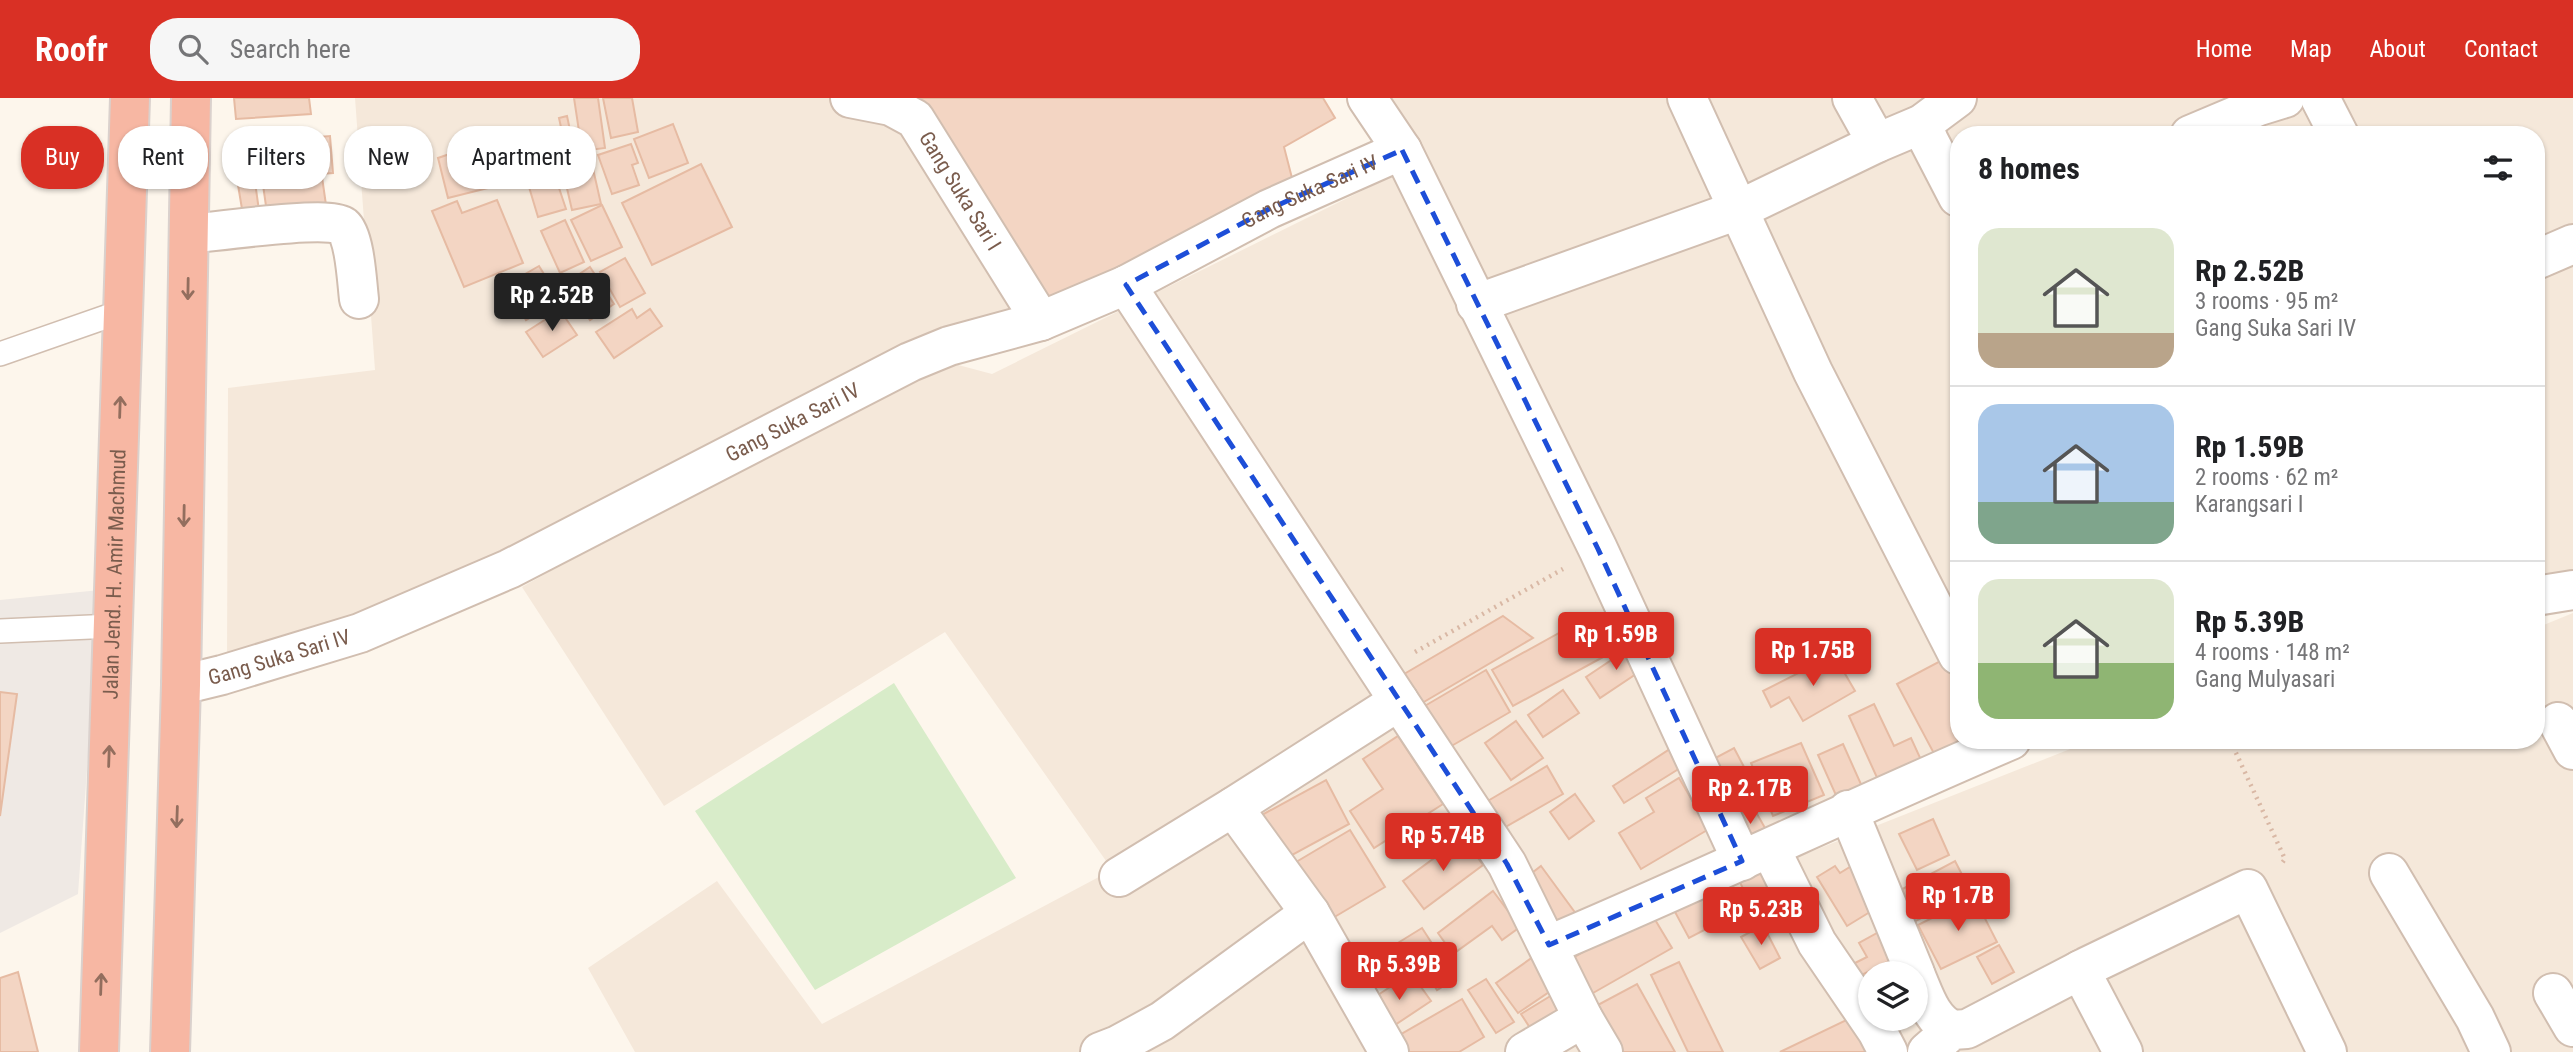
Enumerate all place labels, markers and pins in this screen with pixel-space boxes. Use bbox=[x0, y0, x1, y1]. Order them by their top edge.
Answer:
pin: Rp 2.52B bbox=[480, 274, 624, 333]
pin: Rp 1.59B bbox=[1544, 612, 1688, 672]
pin: Rp 1.75B bbox=[1741, 628, 1885, 688]
pin: Rp 2.17B bbox=[1678, 766, 1822, 826]
pin: Rp 5.74B bbox=[1371, 814, 1515, 873]
pin: Rp 1.7B bbox=[1893, 874, 2023, 933]
pin: Rp 5.23B bbox=[1689, 888, 1833, 947]
pin: Rp 5.39B bbox=[1327, 942, 1471, 1002]

